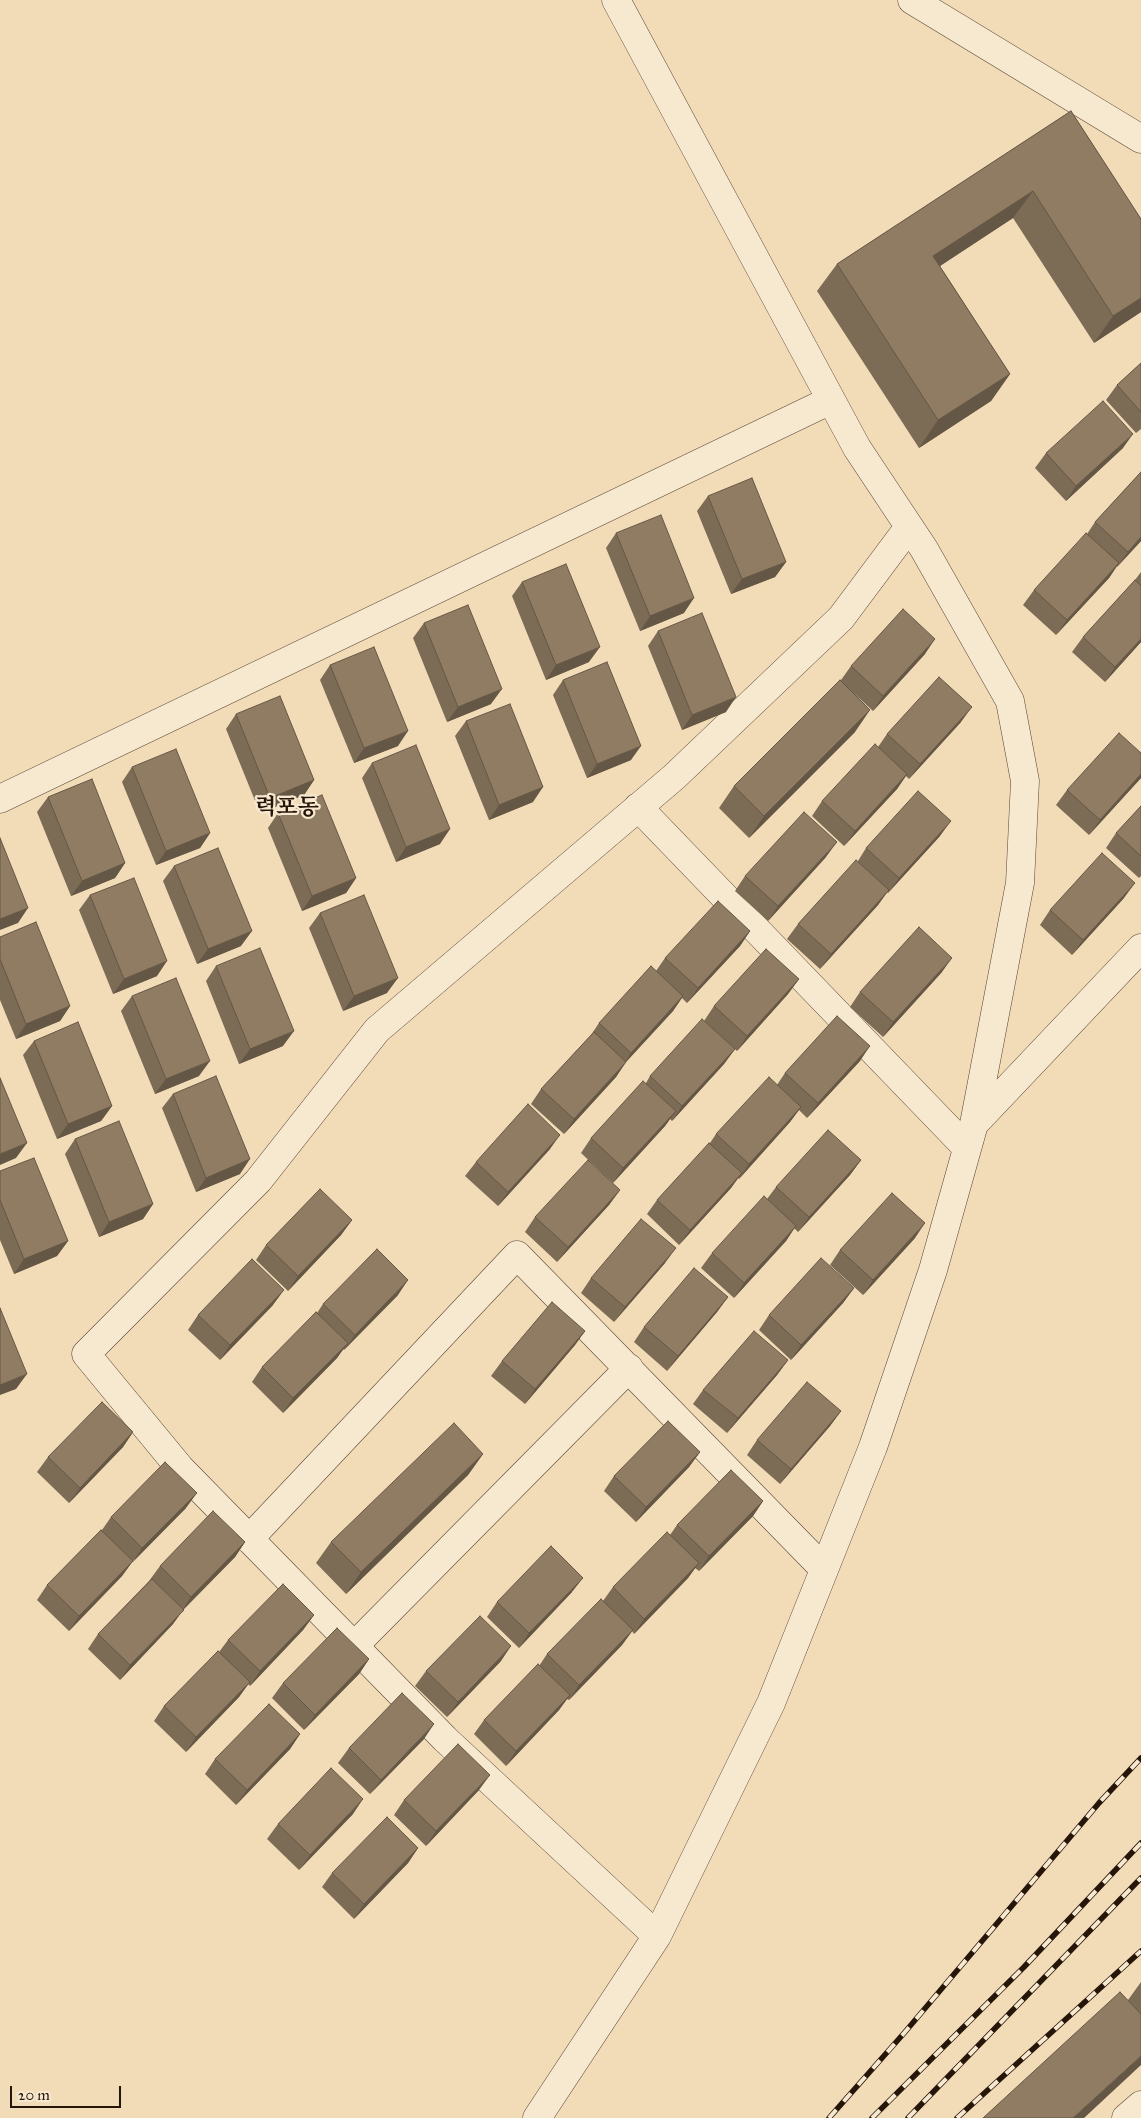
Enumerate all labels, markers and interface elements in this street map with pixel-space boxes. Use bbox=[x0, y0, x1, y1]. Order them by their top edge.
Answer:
district label: 력포동 bbox=[255, 796, 319, 822]
scale bar bbox=[12, 2076, 124, 2108]
text: 20 m bbox=[18, 2086, 50, 2104]

